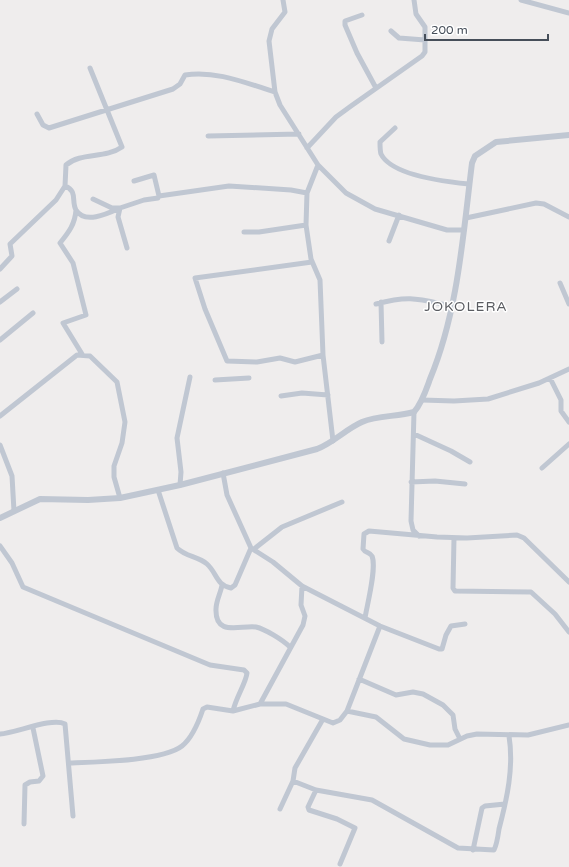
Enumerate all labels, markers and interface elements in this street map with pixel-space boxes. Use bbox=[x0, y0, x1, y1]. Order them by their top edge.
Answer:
scale bar bbox=[425, 16, 548, 42]
text: 200 m bbox=[431, 23, 468, 37]
district label: JOKOLERA bbox=[424, 298, 508, 315]

